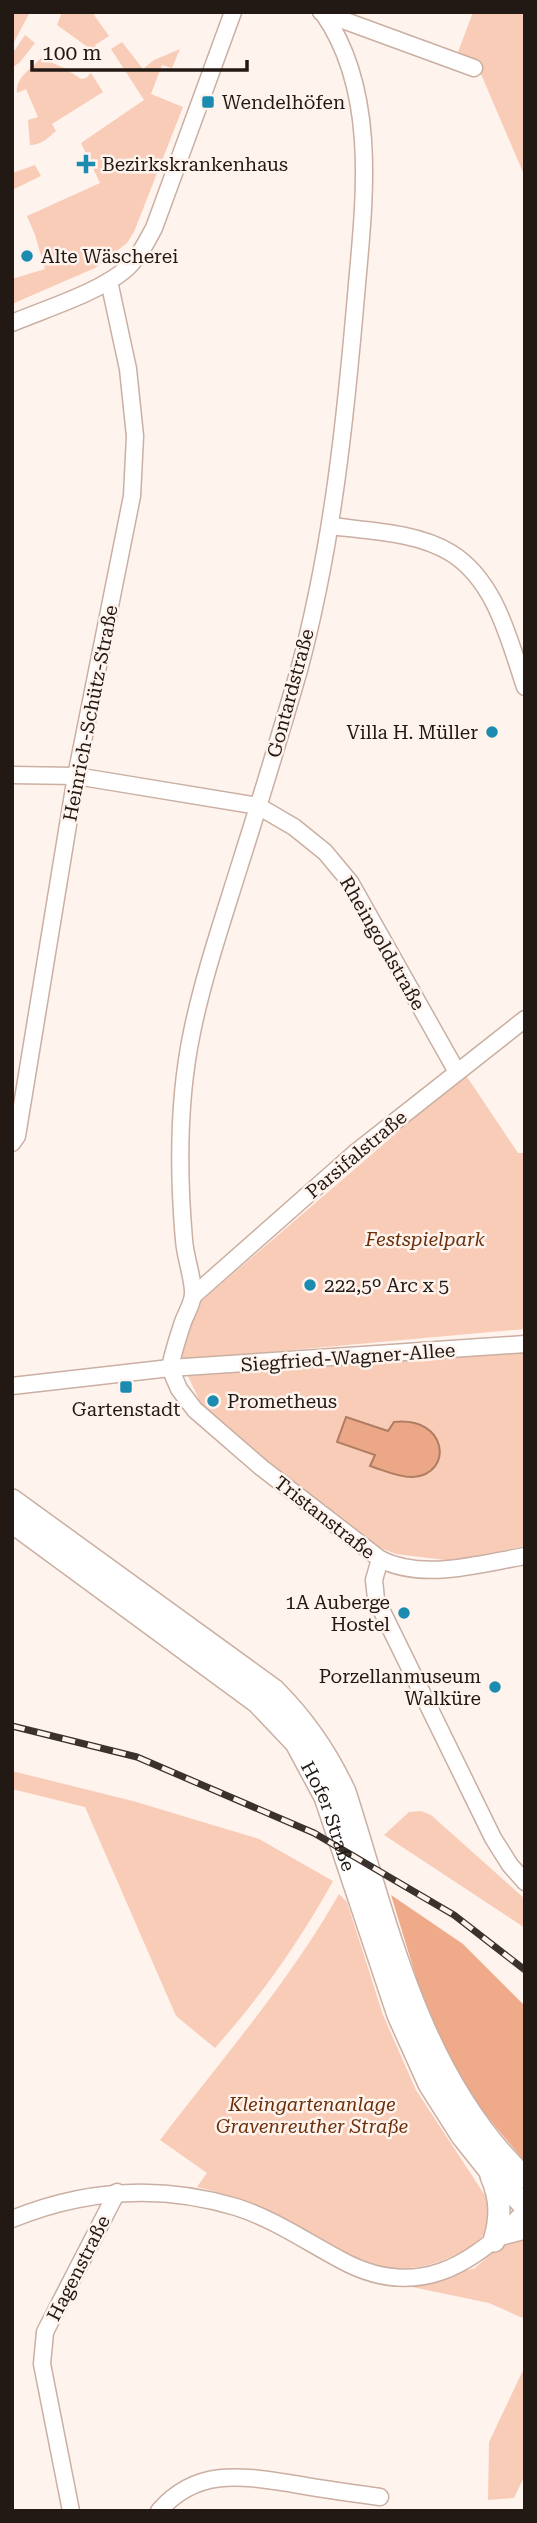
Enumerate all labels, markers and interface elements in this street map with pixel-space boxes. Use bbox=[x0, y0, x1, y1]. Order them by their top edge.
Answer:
scale bar bbox=[32, 28, 247, 72]
text: 100 m bbox=[42, 41, 102, 65]
place label: Wendelhöfen bbox=[222, 91, 345, 114]
marker: Wendelhöfen bbox=[200, 94, 216, 110]
place label: Bezirkskrankenhaus bbox=[102, 153, 288, 176]
marker: Bezirkskrankenhaus bbox=[76, 154, 96, 174]
place label: Alte Wäscherei bbox=[41, 245, 178, 268]
marker: Alte Wäscherei bbox=[19, 248, 35, 264]
street label: Heinrich-Schütz-Straße bbox=[58, 603, 123, 823]
street label: Gontardstraße bbox=[262, 626, 319, 760]
place label: Villa H. Müller bbox=[346, 721, 478, 744]
marker: Villa H. Müller bbox=[484, 724, 500, 740]
street label: Rheingoldstraße bbox=[335, 872, 430, 1014]
street label: Parsifalstraße bbox=[301, 1106, 411, 1203]
park label: Festspielpark bbox=[364, 1228, 485, 1251]
place label: 222,5º Arc x 5 bbox=[324, 1274, 449, 1297]
marker: 222,5º Arc x 5 bbox=[302, 1277, 318, 1293]
street label: Siegfried-Wagner-Allee bbox=[240, 1339, 456, 1376]
marker: Gartenstadt bbox=[118, 1379, 134, 1395]
place label: Prometheus bbox=[227, 1390, 337, 1413]
marker: Prometheus bbox=[205, 1393, 221, 1409]
place label: Gartenstadt bbox=[72, 1398, 180, 1421]
street label: Tristanstraße bbox=[270, 1471, 380, 1564]
place label: 1A Auberge Hostel bbox=[285, 1591, 390, 1636]
marker: 1A Auberge Hostel bbox=[396, 1605, 412, 1621]
place label: Porzellanmuseum Walküre bbox=[319, 1665, 481, 1710]
marker: Porzellanmuseum Walküre bbox=[487, 1679, 503, 1695]
street label: Hofer Straße bbox=[296, 1757, 360, 1874]
park label: Kleingartenanlage Gravenreuther Straße bbox=[216, 2093, 409, 2138]
street label: Hagenstraße bbox=[42, 2212, 115, 2325]

